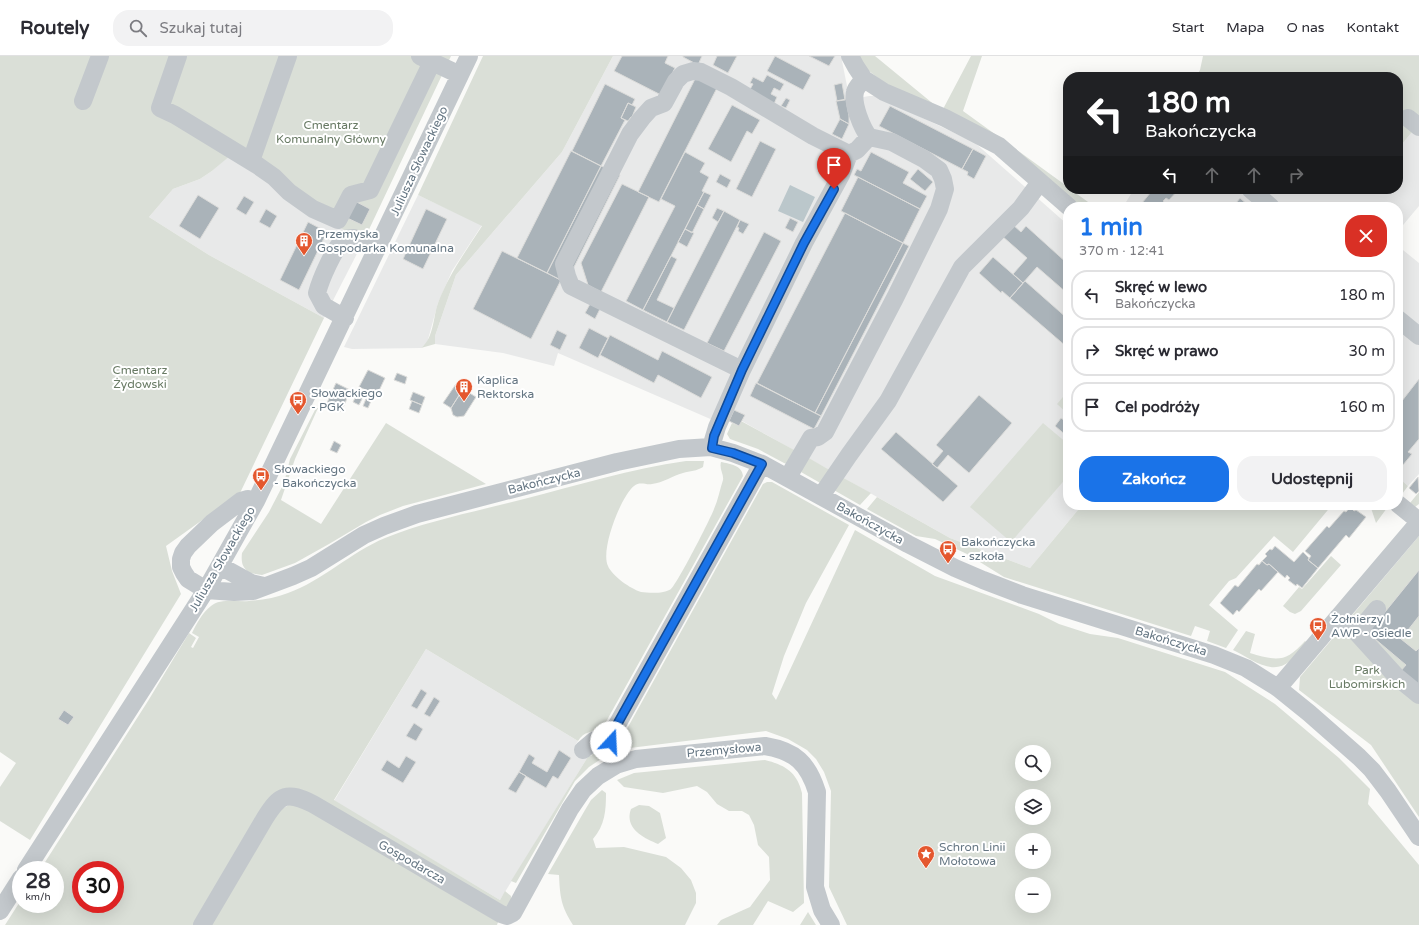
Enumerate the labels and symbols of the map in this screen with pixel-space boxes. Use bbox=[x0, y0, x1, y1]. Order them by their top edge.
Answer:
street label: Juliusza Słowackiego bbox=[387, 104, 451, 218]
park label: Cmentarz Komunalny Główny bbox=[276, 118, 387, 146]
pin bbox=[817, 148, 851, 189]
place label: Przemyska Gospodarka Komunalna bbox=[317, 227, 454, 255]
building icon: Przemyska Gospodarka Komunalna bbox=[294, 231, 314, 256]
park label: Cmentarz Żydowski bbox=[112, 363, 168, 391]
place label: Kaplica Rektorska bbox=[477, 373, 534, 401]
building icon: Kaplica Rektorska bbox=[454, 377, 474, 402]
place label: Słowackiego - PGK bbox=[311, 386, 382, 414]
bus stop icon: Słowackiego - PGK bbox=[288, 390, 308, 415]
place label: Słowackiego - Bakończycka bbox=[274, 462, 356, 490]
street label: Bakończycka bbox=[506, 465, 582, 497]
bus stop icon: Słowackiego - Bakończycka bbox=[251, 466, 271, 491]
street label: Bakończycka bbox=[834, 499, 906, 547]
street label: Juliusza Słowackiego bbox=[186, 504, 258, 614]
place label: Bakończycka - szkoła bbox=[961, 535, 1035, 563]
bus stop icon: Bakończycka - szkoła bbox=[938, 539, 958, 564]
place label: Żołnierzy I AWP - osiedle bbox=[1331, 612, 1412, 640]
bus stop icon: Żołnierzy I AWP - osiedle bbox=[1308, 616, 1328, 641]
street label: Bakończycka bbox=[1133, 623, 1209, 659]
park label: Park Lubomirskich bbox=[1329, 663, 1405, 691]
position arrow bbox=[590, 721, 632, 763]
street label: Przemysłowa bbox=[686, 740, 762, 760]
street label: Gospodarcza bbox=[376, 837, 448, 887]
place label: Schron Linii Mołotowa bbox=[939, 840, 1005, 868]
place icon: Schron Linii Mołotowa bbox=[916, 844, 936, 869]
speed limit sign: 30 bbox=[72, 861, 124, 913]

